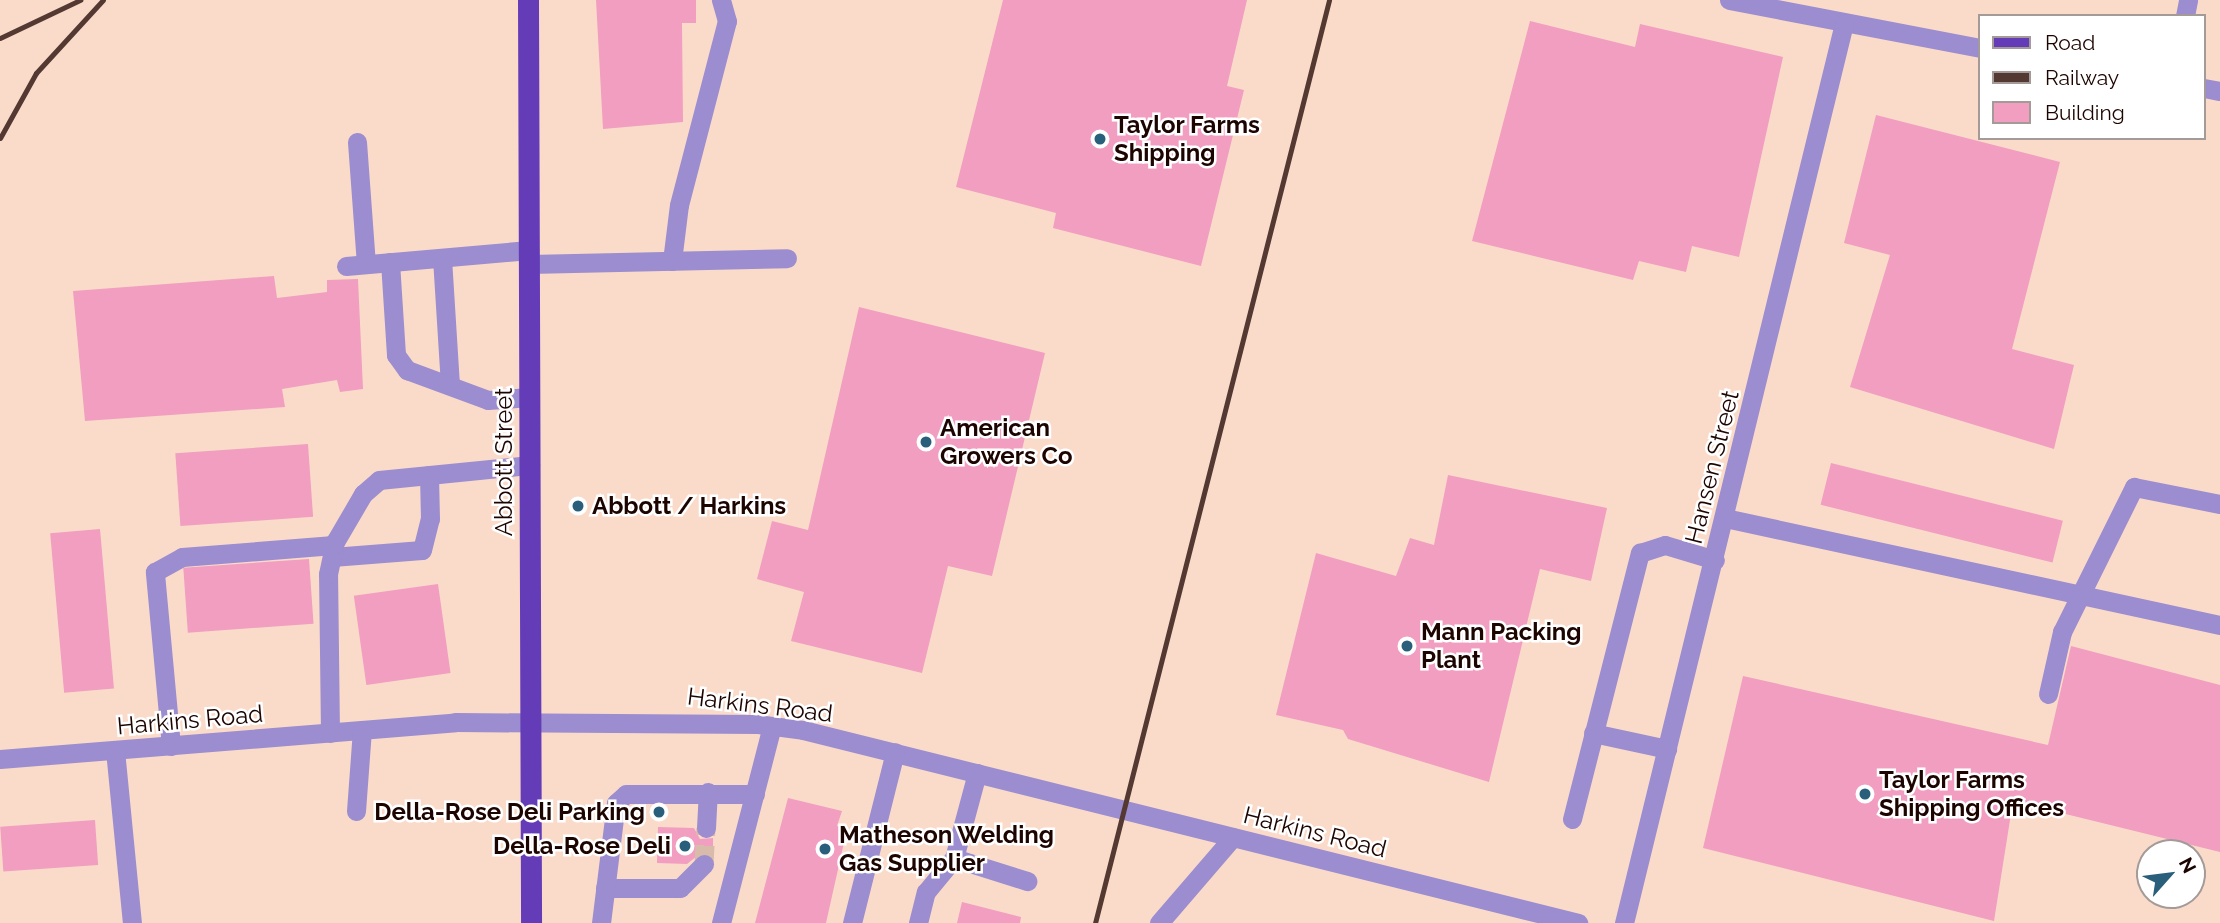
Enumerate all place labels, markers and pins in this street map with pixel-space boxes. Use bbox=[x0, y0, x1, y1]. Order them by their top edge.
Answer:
place label: Taylor Farms Shipping bbox=[1114, 111, 1260, 167]
marker: Taylor Farms Shipping bbox=[1092, 131, 1108, 147]
place label: American Growers Co bbox=[940, 414, 1073, 470]
marker: American Growers Co bbox=[918, 434, 934, 450]
place label: Abbott / Harkins bbox=[592, 492, 786, 520]
marker: Abbott / Harkins bbox=[570, 498, 586, 514]
place label: Mann Packing Plant bbox=[1421, 618, 1581, 674]
marker: Mann Packing Plant bbox=[1399, 638, 1415, 654]
place label: Taylor Farms Shipping Offices bbox=[1879, 766, 2064, 822]
marker: Taylor Farms Shipping Offices bbox=[1857, 786, 1873, 802]
place label: Della-Rose Deli Parking bbox=[374, 798, 645, 826]
marker: Della-Rose Deli Parking bbox=[651, 804, 667, 820]
place label: Matheson Welding Gas Supplier bbox=[839, 821, 1055, 877]
place label: Della-Rose Deli bbox=[493, 832, 671, 860]
marker: Della-Rose Deli bbox=[677, 838, 693, 854]
marker: Matheson Welding Gas Supplier bbox=[817, 841, 833, 857]

